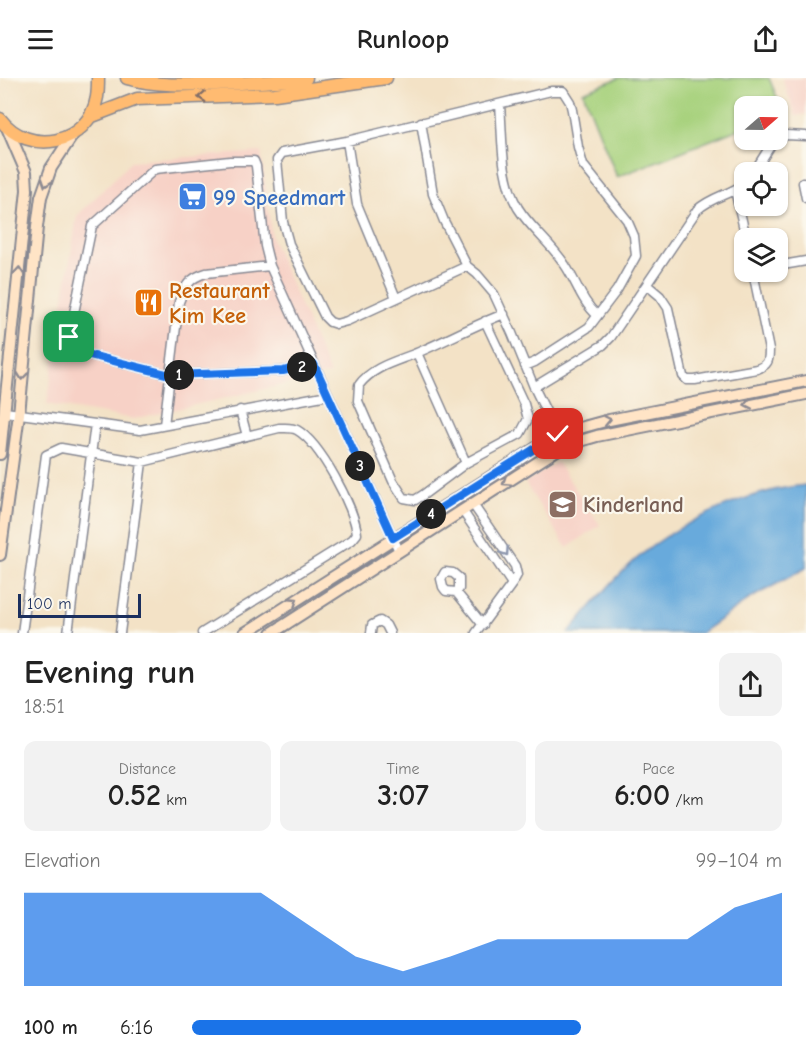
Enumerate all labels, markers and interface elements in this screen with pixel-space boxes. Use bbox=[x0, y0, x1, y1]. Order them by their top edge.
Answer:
icon: menu bbox=[24, 23, 57, 56]
icon: share bbox=[749, 23, 782, 56]
text: Runloop bbox=[357, 24, 449, 55]
one-way arrow bbox=[198, 90, 207, 103]
north arrow bbox=[734, 96, 788, 150]
map controls bbox=[734, 96, 788, 282]
button: locate bbox=[734, 162, 788, 216]
one-way arrow bbox=[41, 177, 53, 188]
supermarket icon: 99 Speedmart bbox=[176, 181, 208, 213]
place label: 99 Speedmart bbox=[213, 185, 346, 211]
button: layers bbox=[734, 228, 788, 282]
one-way arrow bbox=[12, 266, 25, 275]
place label: Restaurant Kim Kee bbox=[169, 278, 271, 329]
restaurant icon: Restaurant Kim Kee bbox=[132, 287, 164, 319]
pin bbox=[43, 311, 94, 362]
icon: arrive bbox=[52, 320, 85, 353]
pin: 2 bbox=[287, 352, 317, 382]
text: 2 bbox=[298, 358, 306, 376]
pin: 1 bbox=[164, 360, 194, 390]
text: 1 bbox=[176, 366, 182, 384]
one-way arrow bbox=[16, 372, 29, 381]
one-way arrow bbox=[744, 397, 754, 410]
pin bbox=[532, 408, 583, 459]
one-way arrow bbox=[602, 415, 612, 428]
icon: check bbox=[541, 417, 574, 450]
pin: 3 bbox=[345, 451, 375, 481]
text: 3 bbox=[356, 457, 364, 475]
one-way arrow bbox=[501, 475, 512, 486]
school or university icon: Kinderland bbox=[546, 488, 578, 520]
place label: Kinderland bbox=[583, 492, 684, 518]
pin: 4 bbox=[416, 499, 446, 529]
text: 4 bbox=[427, 505, 435, 523]
one-way arrow bbox=[498, 545, 509, 556]
scale bar bbox=[18, 591, 141, 618]
text: 100 m bbox=[27, 595, 71, 613]
one-way arrow bbox=[288, 598, 299, 609]
text: Evening run bbox=[24, 653, 195, 691]
button: share bbox=[719, 653, 782, 716]
text: 18:51 bbox=[24, 695, 65, 718]
text: Distance bbox=[119, 760, 176, 778]
text: Time bbox=[386, 760, 420, 778]
text: Pace bbox=[643, 760, 675, 778]
text: 0.52 bbox=[107, 778, 161, 813]
text: 3:07 bbox=[377, 778, 429, 813]
text: 6:00 bbox=[614, 778, 670, 813]
text: km bbox=[161, 791, 187, 809]
text: /km bbox=[670, 791, 703, 809]
text: Elevation bbox=[24, 849, 101, 872]
text: 99–104 m bbox=[696, 849, 782, 872]
text: 100 m bbox=[24, 1016, 78, 1039]
text: 6:16 bbox=[120, 1016, 153, 1039]

